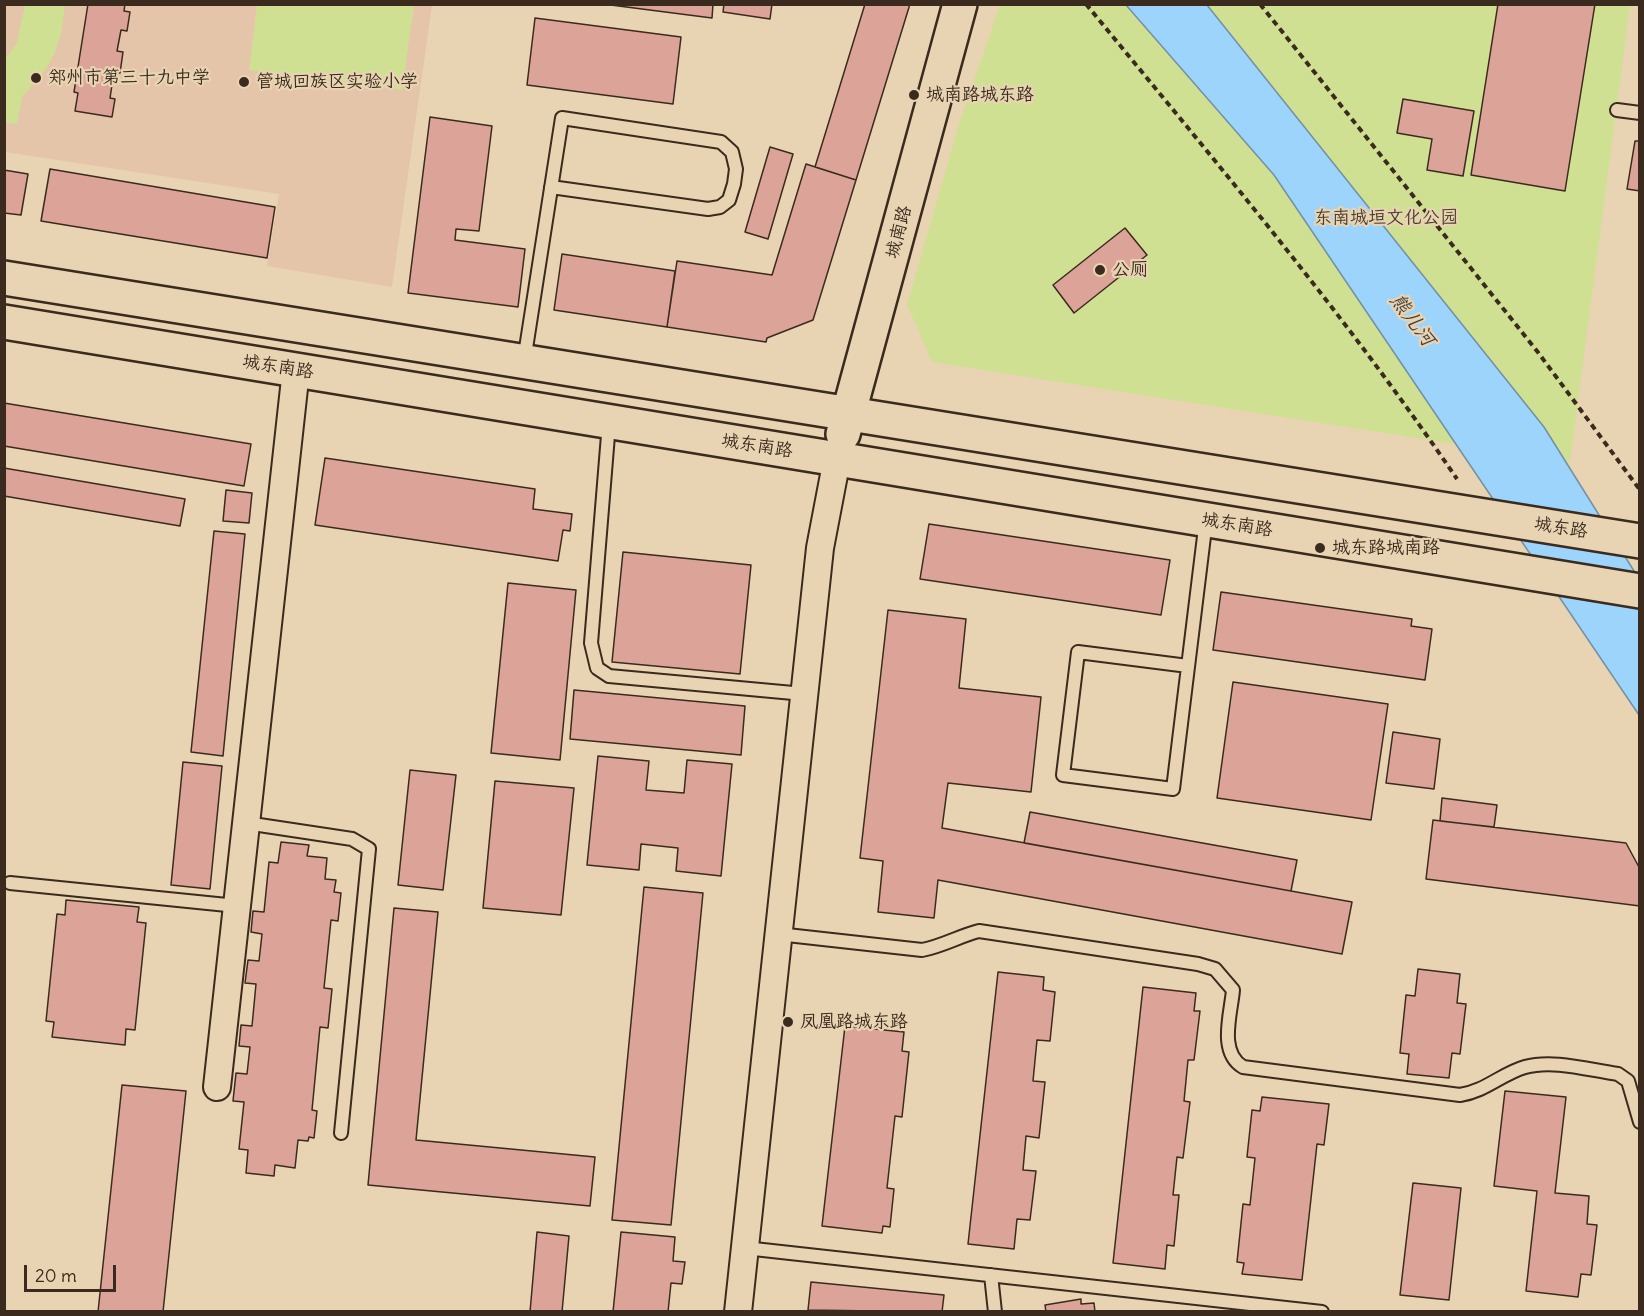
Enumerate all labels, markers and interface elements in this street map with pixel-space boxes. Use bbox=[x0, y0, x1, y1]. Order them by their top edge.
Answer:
place label: 郑州市第三十九中学 bbox=[48, 67, 210, 89]
marker: 郑州市第三十九中学 bbox=[29, 71, 43, 85]
place label: 管城回族区实验小学 bbox=[256, 71, 418, 93]
marker: 管城回族区实验小学 bbox=[237, 75, 251, 89]
place label: 城南路城东路 bbox=[926, 84, 1034, 106]
marker: 城南路城东路 bbox=[907, 88, 921, 102]
street label: 城南路 bbox=[882, 203, 916, 261]
park label: 东南城垣文化公园 bbox=[1314, 207, 1458, 229]
place label: 公厕 bbox=[1112, 259, 1148, 281]
marker: 公厕 bbox=[1093, 263, 1107, 277]
water label: 熊儿河 bbox=[1384, 289, 1440, 351]
street label: 城东南路 bbox=[241, 351, 315, 383]
street label: 城东南路 bbox=[720, 430, 794, 462]
street label: 城东南路 bbox=[1200, 509, 1274, 541]
street label: 城东路 bbox=[1533, 513, 1589, 543]
place label: 城东路城南路 bbox=[1332, 537, 1440, 559]
marker: 城东路城南路 bbox=[1313, 541, 1327, 555]
place label: 凤凰路城东路 bbox=[800, 1011, 908, 1033]
marker: 凤凰路城东路 bbox=[781, 1015, 795, 1029]
scale bar bbox=[27, 1253, 118, 1291]
text: 20 m bbox=[35, 1264, 77, 1287]

